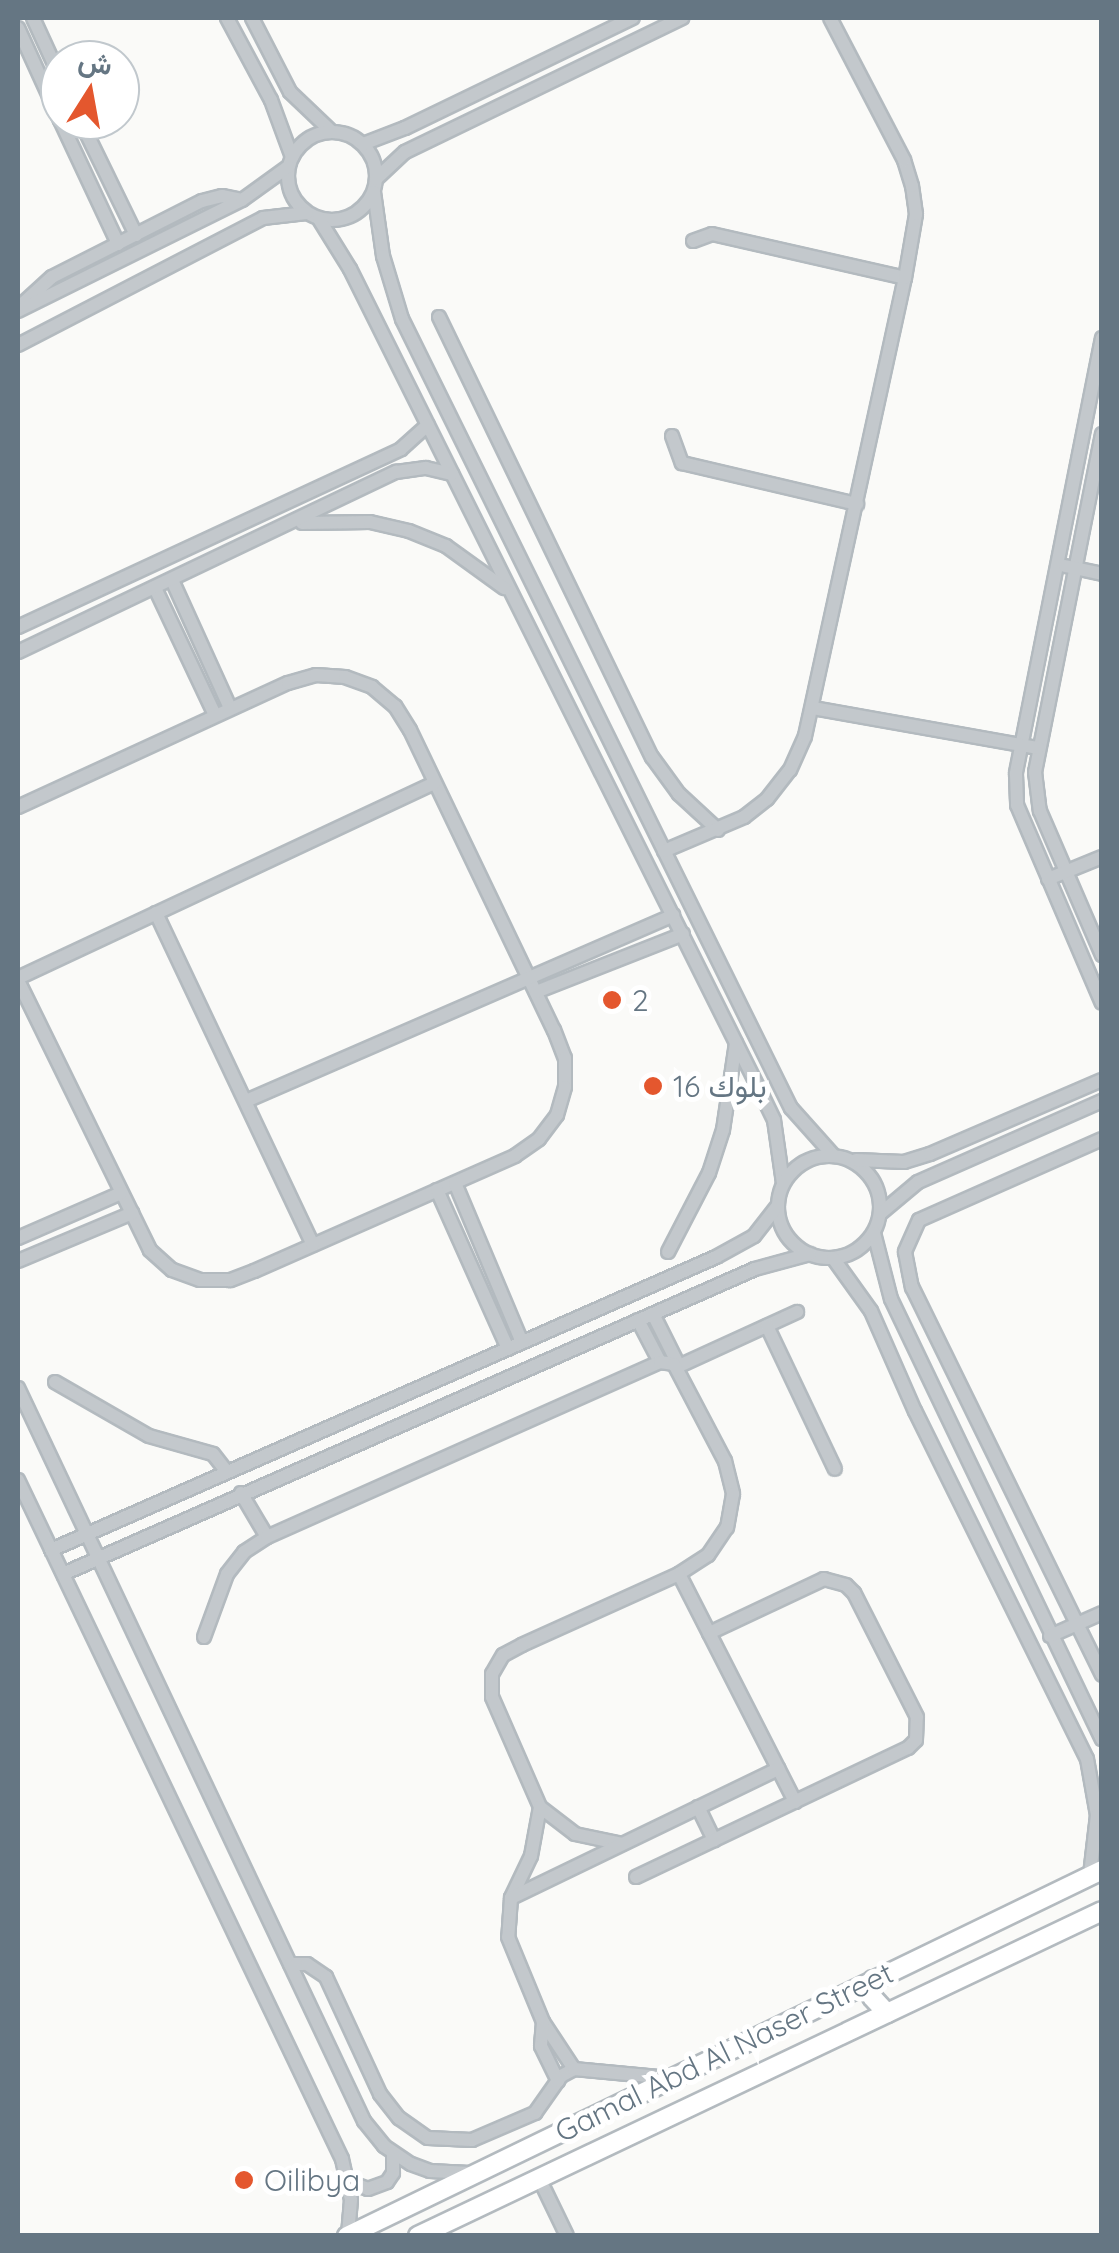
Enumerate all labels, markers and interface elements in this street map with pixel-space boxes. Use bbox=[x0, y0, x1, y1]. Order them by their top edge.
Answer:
north arrow bbox=[40, 40, 140, 140]
text: ش bbox=[76, 42, 115, 82]
place label: 2 bbox=[632, 982, 649, 1018]
marker: 2 bbox=[601, 989, 623, 1011]
place label: بلوك 16 bbox=[673, 1068, 767, 1104]
marker: بلوك 16 bbox=[642, 1075, 664, 1097]
street label: Gamal Abd Al Naser Street bbox=[549, 1954, 899, 2150]
place label: Oilibya bbox=[264, 2162, 360, 2198]
marker: Oilibya bbox=[233, 2169, 255, 2191]

